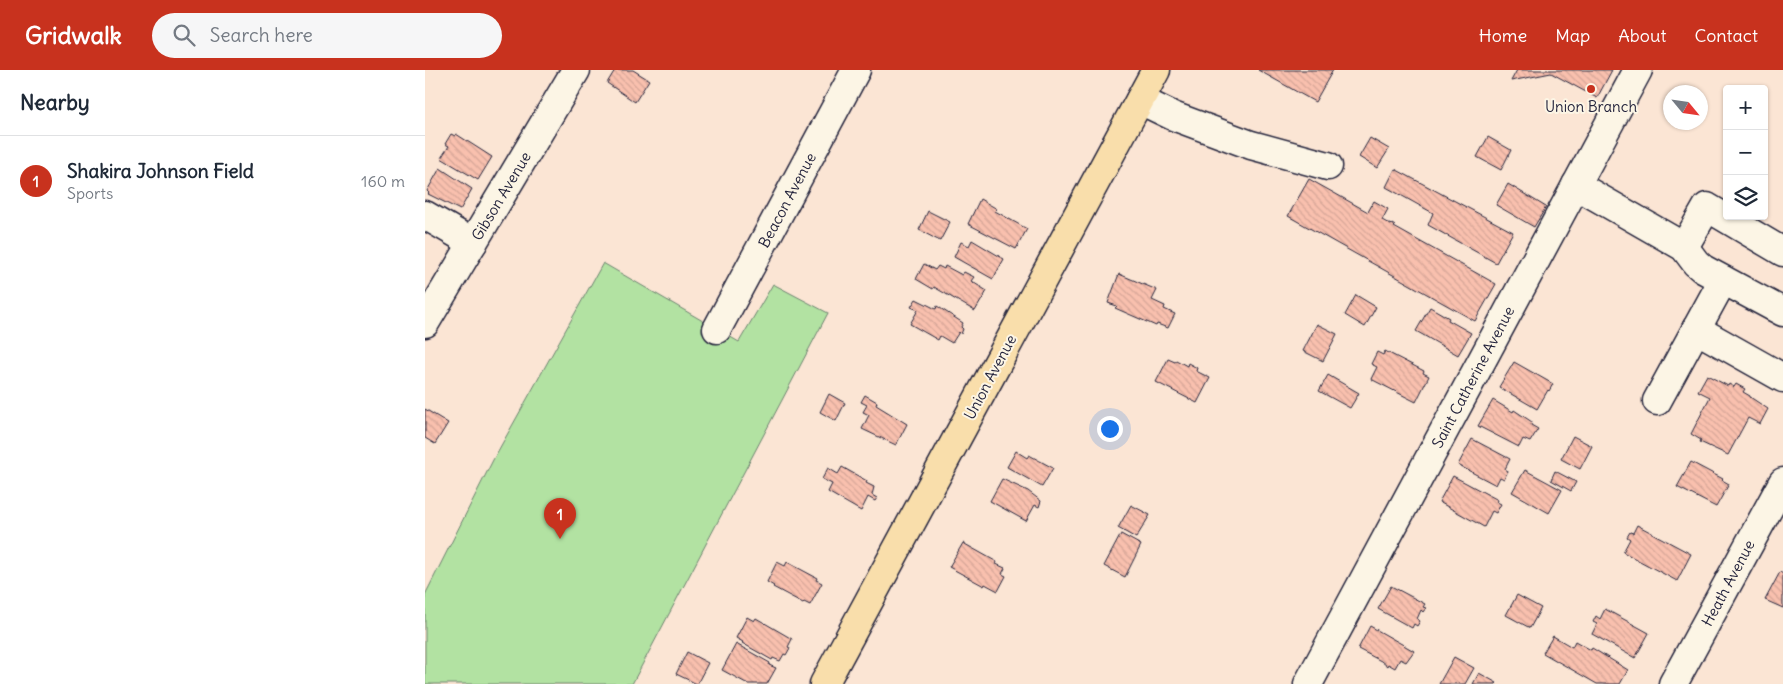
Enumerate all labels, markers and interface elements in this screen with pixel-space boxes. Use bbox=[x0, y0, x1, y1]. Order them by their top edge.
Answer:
search box bbox=[152, 13, 502, 58]
text: Gridwalk bbox=[25, 20, 122, 50]
icon: search bbox=[170, 21, 198, 49]
text: Search here bbox=[210, 23, 313, 47]
text: Home bbox=[1479, 24, 1527, 47]
text: Map bbox=[1555, 24, 1590, 47]
text: About bbox=[1618, 24, 1666, 47]
text: Contact bbox=[1694, 24, 1758, 47]
marker: Union Branch bbox=[1585, 83, 1597, 95]
north arrow bbox=[1663, 85, 1708, 130]
map controls bbox=[1723, 85, 1768, 220]
button: + bbox=[1723, 85, 1768, 130]
text: Nearby bbox=[20, 89, 90, 116]
place label: Union Branch bbox=[1545, 97, 1637, 116]
button: − bbox=[1723, 130, 1768, 175]
street label: Gibson Avenue bbox=[467, 148, 535, 244]
street label: Beacon Avenue bbox=[754, 149, 820, 251]
text: Shakira Johnson Field bbox=[67, 159, 254, 183]
text: 1 bbox=[33, 171, 39, 191]
text: 160 m bbox=[361, 171, 405, 191]
button: layers bbox=[1723, 175, 1768, 220]
text: Sports bbox=[67, 183, 113, 203]
street label: Saint Catherine Avenue bbox=[1428, 303, 1518, 451]
street label: Union Avenue bbox=[960, 331, 1020, 423]
your location bbox=[1097, 416, 1123, 442]
pin: 1 bbox=[544, 498, 576, 539]
street label: Heath Avenue bbox=[1697, 537, 1759, 629]

